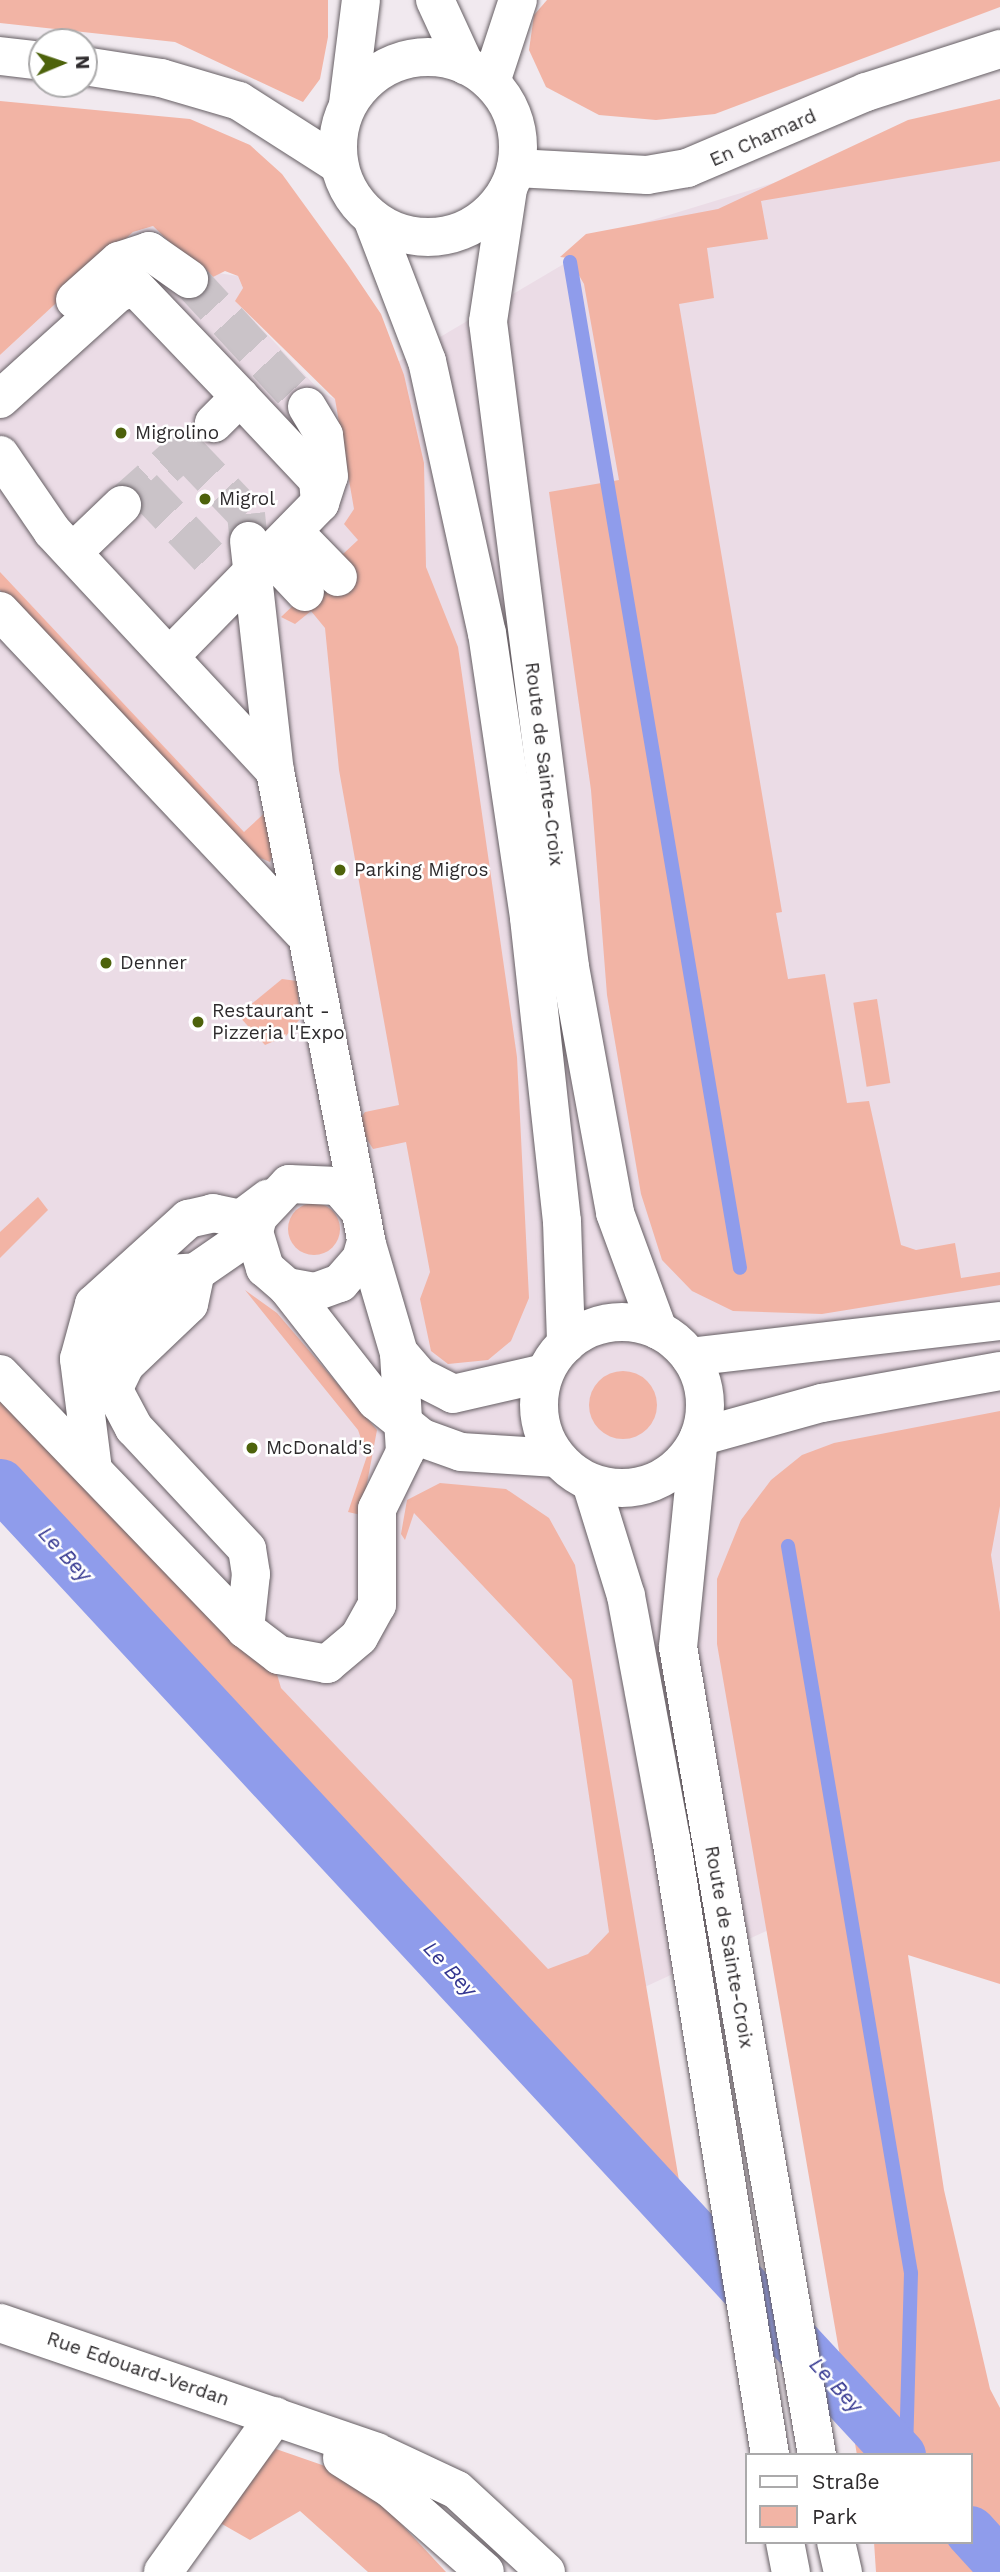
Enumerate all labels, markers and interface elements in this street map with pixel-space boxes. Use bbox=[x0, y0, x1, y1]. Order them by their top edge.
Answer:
north arrow bbox=[28, 28, 98, 98]
text: N bbox=[71, 55, 94, 70]
street label: En Chamard bbox=[706, 104, 820, 172]
place label: Migrolino bbox=[135, 422, 219, 444]
marker: Migrolino bbox=[113, 425, 129, 441]
place label: Migrol bbox=[219, 488, 275, 510]
marker: Migrol bbox=[197, 491, 213, 507]
street label: Route de Sainte-Croix bbox=[520, 661, 568, 867]
place label: Parking Migros bbox=[354, 859, 489, 881]
marker: Parking Migros bbox=[332, 862, 348, 878]
place label: Denner bbox=[120, 952, 187, 974]
marker: Denner bbox=[98, 955, 114, 971]
place label: Restaurant - Pizzeria l'Expo bbox=[212, 1000, 345, 1044]
marker: Restaurant - Pizzeria l'Expo bbox=[190, 1014, 206, 1030]
place label: McDonald's bbox=[266, 1437, 372, 1459]
marker: McDonald's bbox=[244, 1440, 260, 1456]
water label: Le Bey bbox=[33, 1521, 97, 1587]
street label: Route de Sainte-Croix bbox=[700, 1844, 758, 2050]
water label: Le Bey bbox=[418, 1936, 482, 2002]
street label: Rue Edouard-Verdan bbox=[44, 2327, 232, 2411]
water label: Le Bey bbox=[804, 2352, 868, 2418]
legend bbox=[744, 2453, 972, 2544]
text: Straße bbox=[812, 2469, 880, 2494]
text: Park bbox=[812, 2504, 857, 2529]

